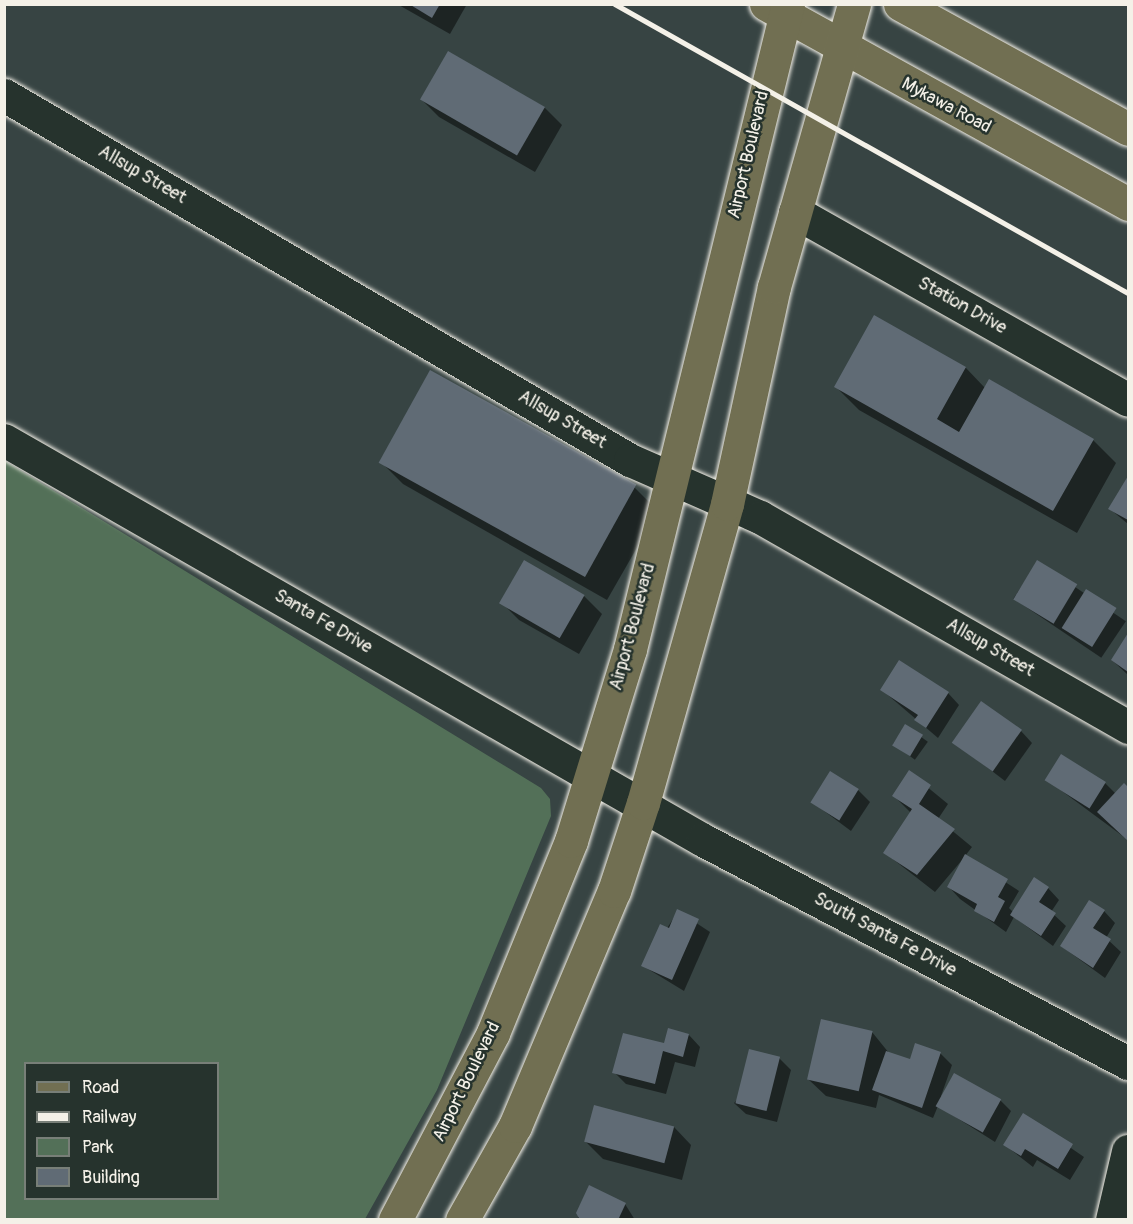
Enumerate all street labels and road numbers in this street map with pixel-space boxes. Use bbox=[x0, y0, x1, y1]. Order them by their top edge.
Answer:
street label: Mykawa Road bbox=[898, 73, 994, 139]
street label: Airport Boulevard bbox=[724, 89, 774, 221]
street label: Allsup Street bbox=[94, 141, 190, 209]
street label: Station Drive bbox=[914, 273, 1010, 339]
street label: Allsup Street bbox=[514, 386, 610, 454]
street label: Airport Boulevard bbox=[606, 561, 660, 693]
street label: Santa Fe Drive bbox=[270, 585, 376, 659]
street label: Allsup Street bbox=[942, 614, 1038, 682]
street label: South Santa Fe Drive bbox=[810, 888, 960, 982]
street label: Airport Boulevard bbox=[429, 1019, 505, 1145]

